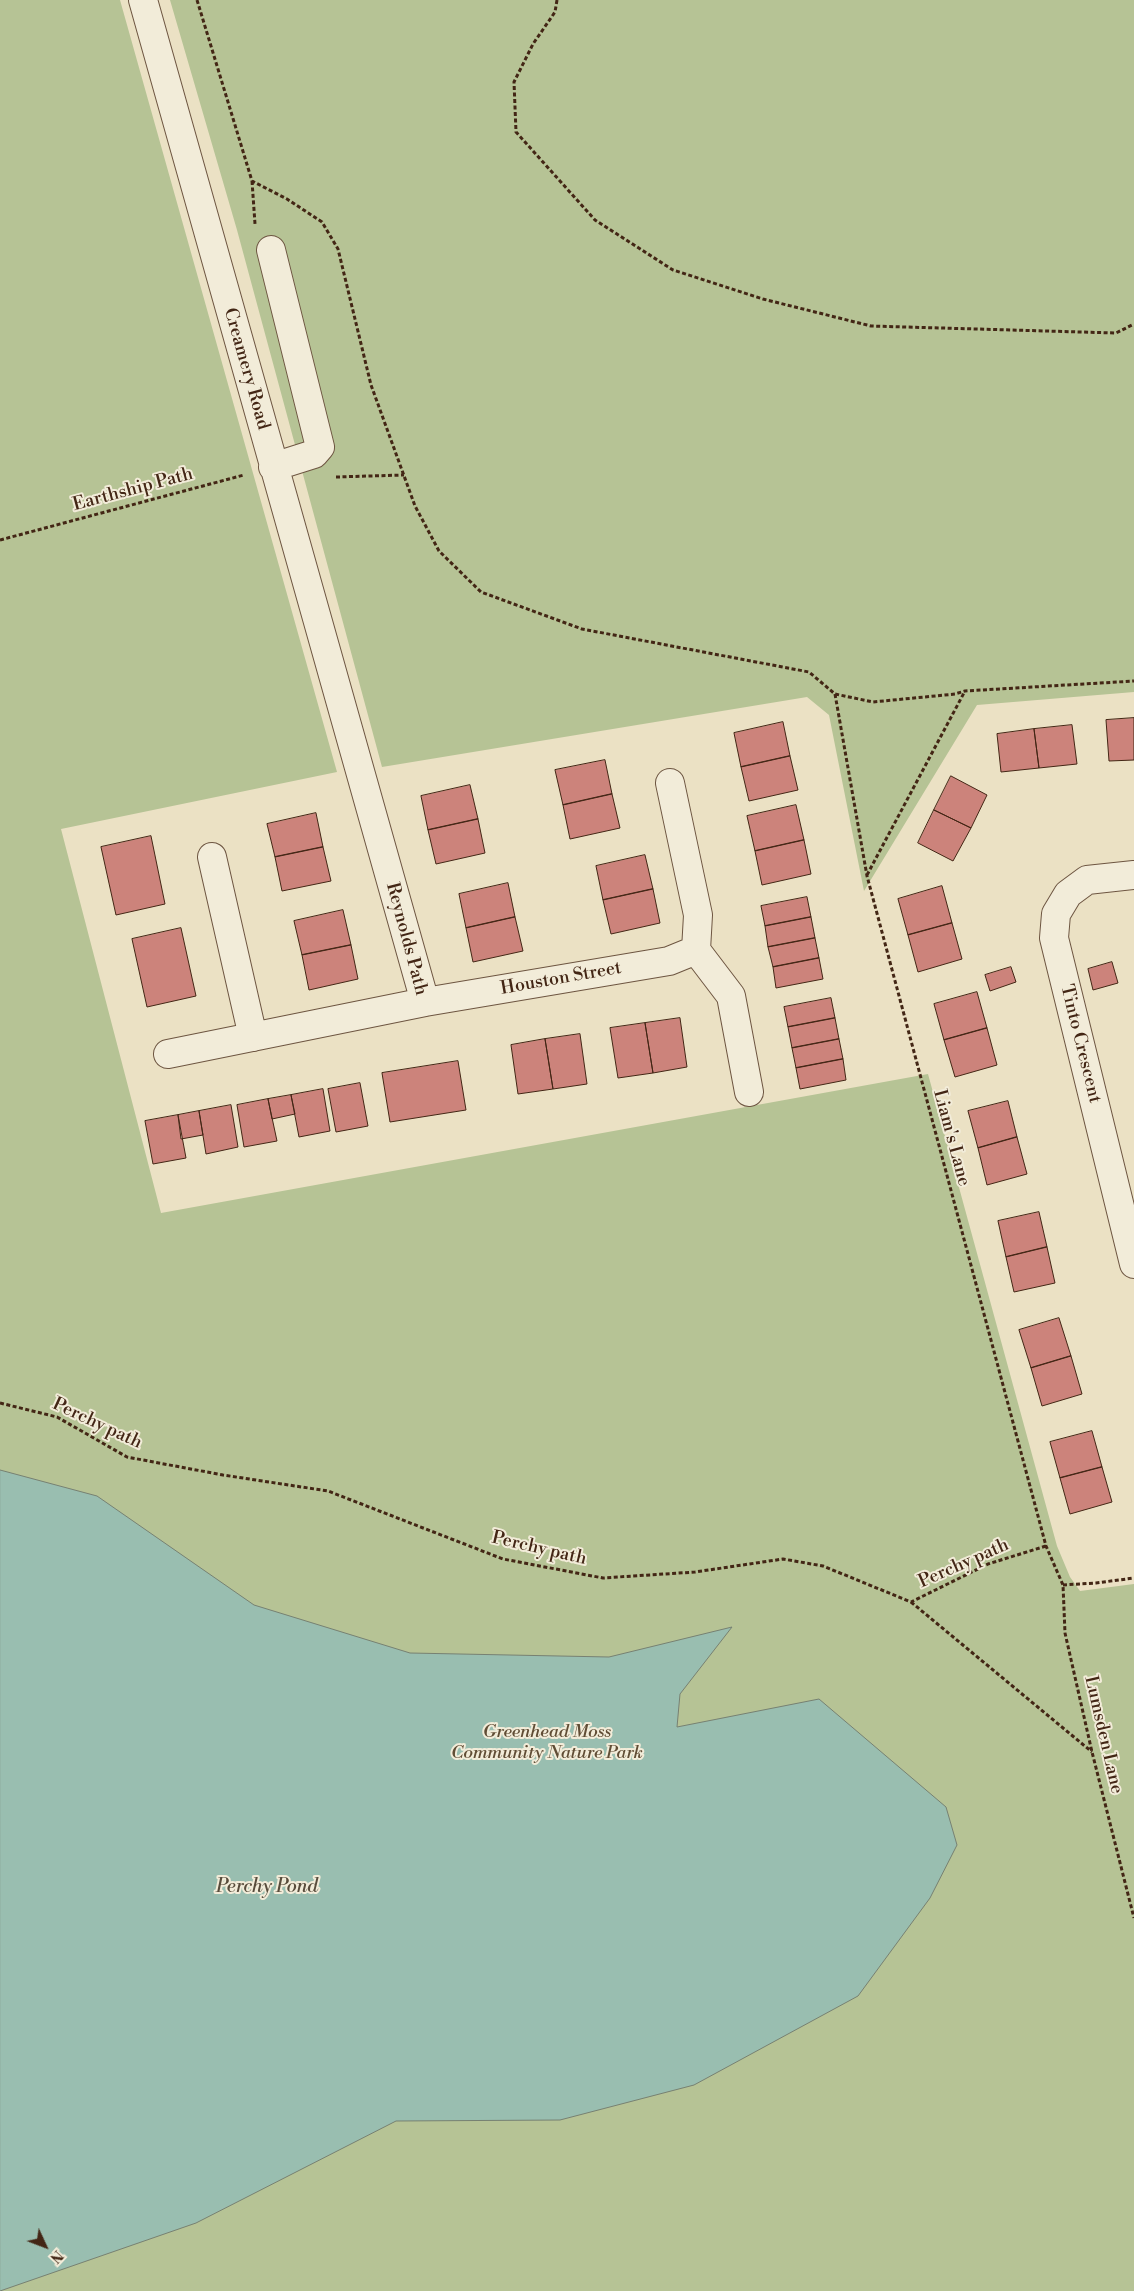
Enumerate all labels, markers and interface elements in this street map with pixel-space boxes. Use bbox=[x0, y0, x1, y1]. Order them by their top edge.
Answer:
street label: Creamery Road bbox=[218, 306, 274, 432]
street label: Earthship Path bbox=[71, 464, 195, 516]
street label: Reynolds Path bbox=[381, 880, 431, 998]
street label: Houston Street bbox=[499, 958, 623, 1000]
street label: Tinto Crescent bbox=[1055, 982, 1105, 1106]
street label: Liam's Lane bbox=[928, 1087, 974, 1189]
street label: Perchy path bbox=[49, 1394, 145, 1454]
street label: Perchy path bbox=[489, 1528, 589, 1570]
street label: Perchy path bbox=[915, 1534, 1013, 1594]
street label: Lumsden Lane bbox=[1079, 1674, 1127, 1796]
park label: Greenhead Moss Community Nature Park bbox=[451, 1722, 643, 1765]
water label: Perchy Pond bbox=[216, 1876, 318, 1898]
north arrow bbox=[20, 2221, 70, 2271]
text: N bbox=[46, 2246, 66, 2266]

